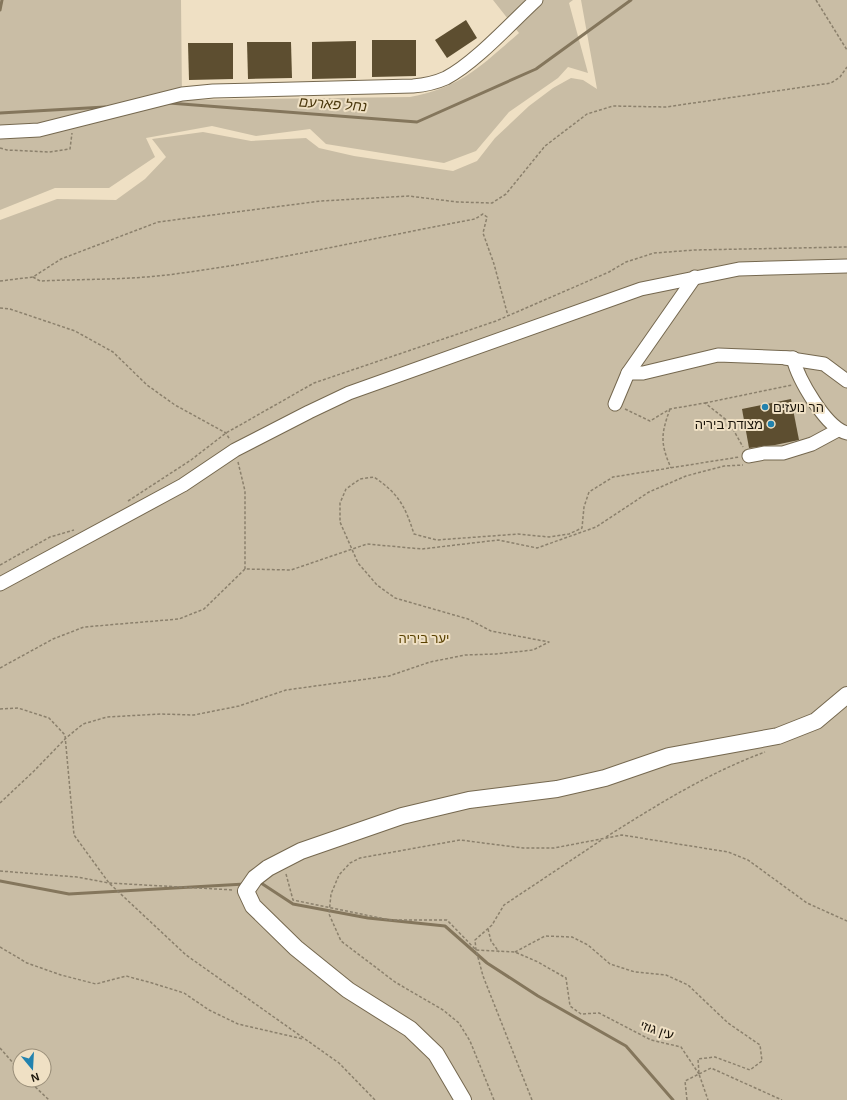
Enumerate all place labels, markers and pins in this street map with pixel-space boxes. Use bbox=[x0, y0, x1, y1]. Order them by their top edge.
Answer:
place label: הר נועזים bbox=[773, 400, 824, 415]
marker: הר נועזים bbox=[760, 402, 770, 412]
place label: מצודת ביריה bbox=[695, 417, 763, 432]
marker: מצודת ביריה bbox=[766, 419, 776, 429]

